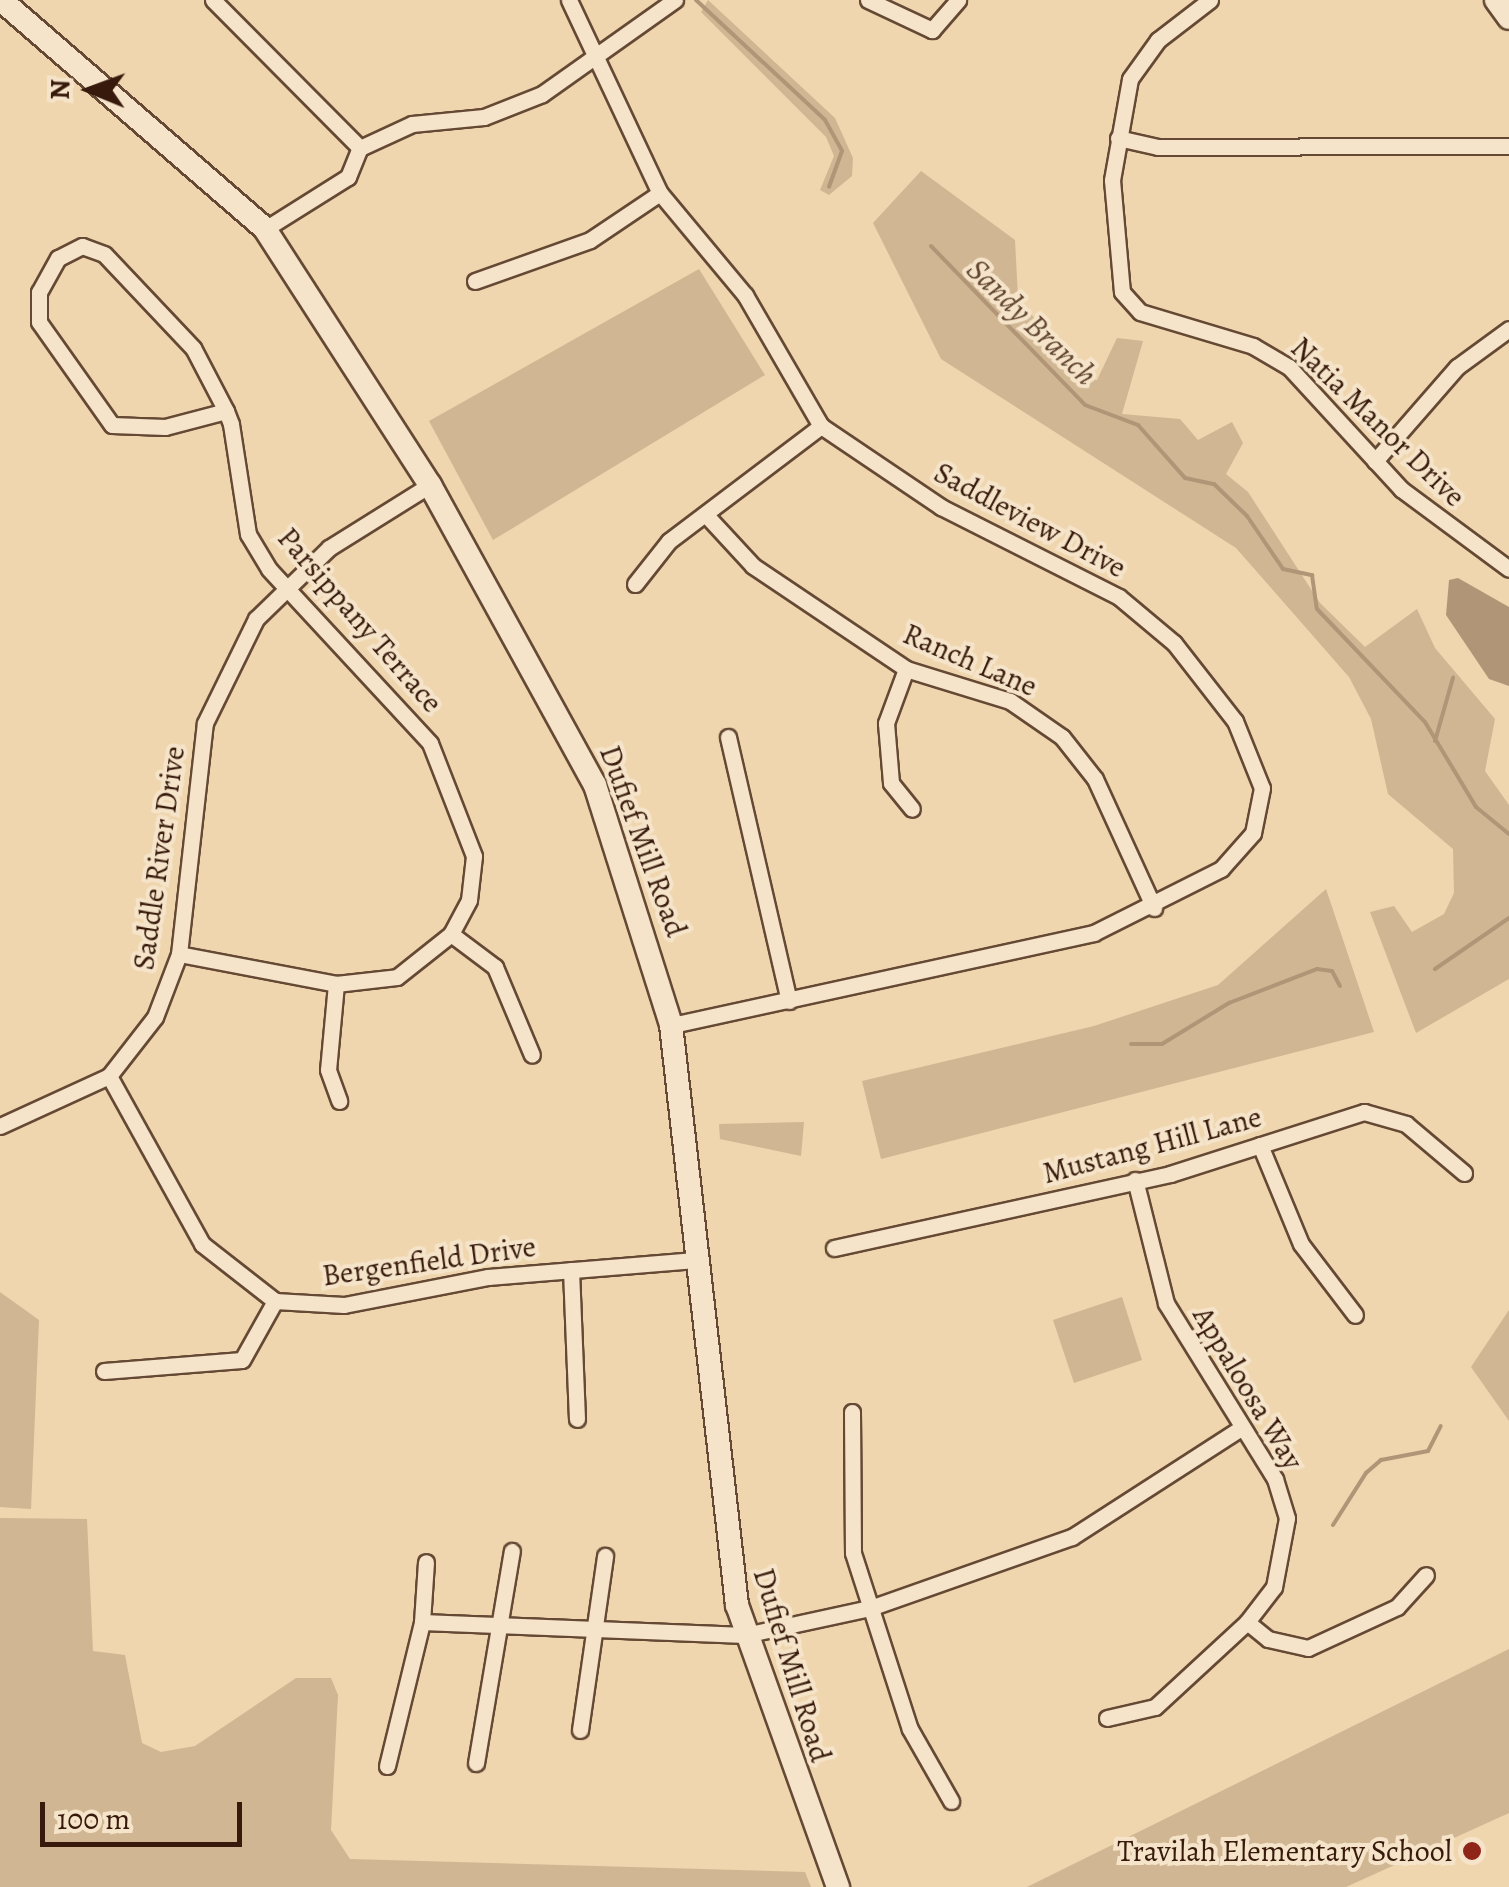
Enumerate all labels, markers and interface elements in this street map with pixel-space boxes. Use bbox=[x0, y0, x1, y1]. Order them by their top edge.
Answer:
north arrow bbox=[40, 40, 140, 140]
text: N bbox=[41, 79, 79, 100]
water label: Sandy Branch bbox=[959, 250, 1105, 394]
street label: Natia Manor Drive bbox=[1283, 330, 1473, 514]
street label: Saddleview Drive bbox=[928, 454, 1132, 586]
street label: Parsippany Terrace bbox=[270, 520, 450, 720]
street label: Ranch Lane bbox=[898, 616, 1042, 704]
street label: Dufief Mill Road bbox=[592, 740, 694, 942]
street label: Saddle River Drive bbox=[125, 744, 193, 972]
street label: Mustang Hill Lane bbox=[1039, 1099, 1265, 1191]
street label: Bergenfield Drive bbox=[320, 1228, 538, 1294]
street label: Appaloosa Way bbox=[1185, 1300, 1311, 1476]
street label: Dufief Mill Road bbox=[745, 1564, 839, 1766]
scale bar bbox=[45, 1782, 248, 1844]
text: 100 m bbox=[57, 1799, 130, 1839]
place label: Travilah Elementary School bbox=[1117, 1833, 1452, 1869]
marker: Travilah Elementary School bbox=[1461, 1840, 1483, 1862]

